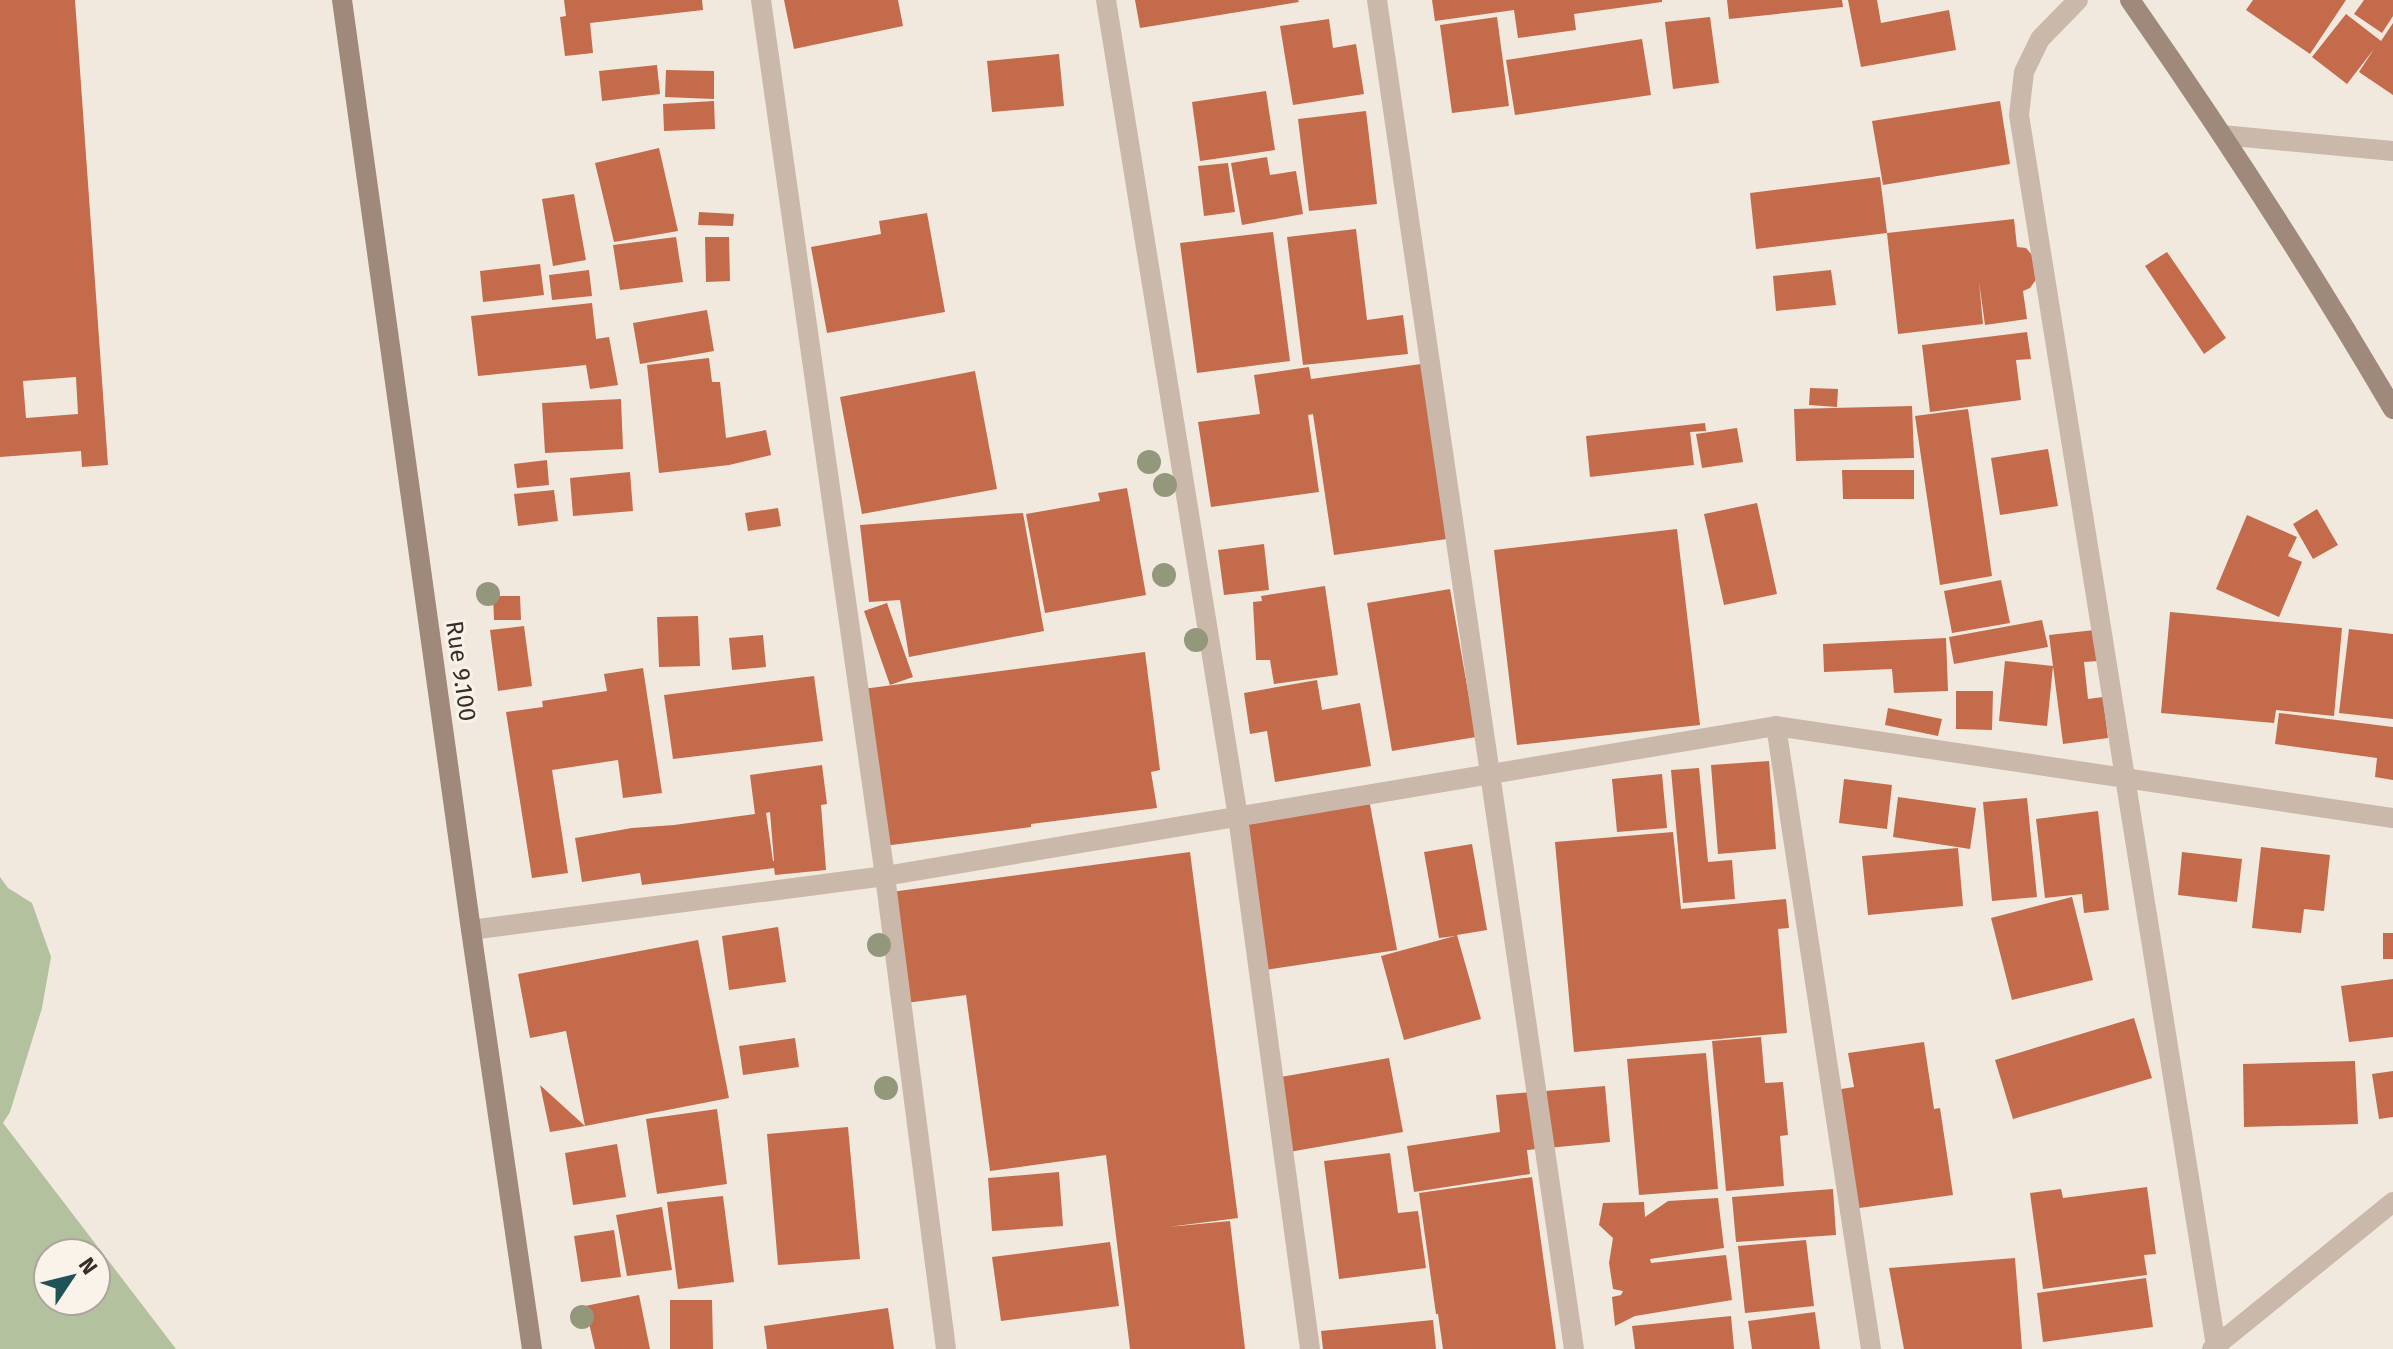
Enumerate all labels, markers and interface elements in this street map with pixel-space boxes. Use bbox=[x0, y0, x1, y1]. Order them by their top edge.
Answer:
street label: Rue 9.100 bbox=[440, 619, 482, 723]
north arrow bbox=[32, 1237, 112, 1317]
text: N bbox=[73, 1252, 103, 1280]

